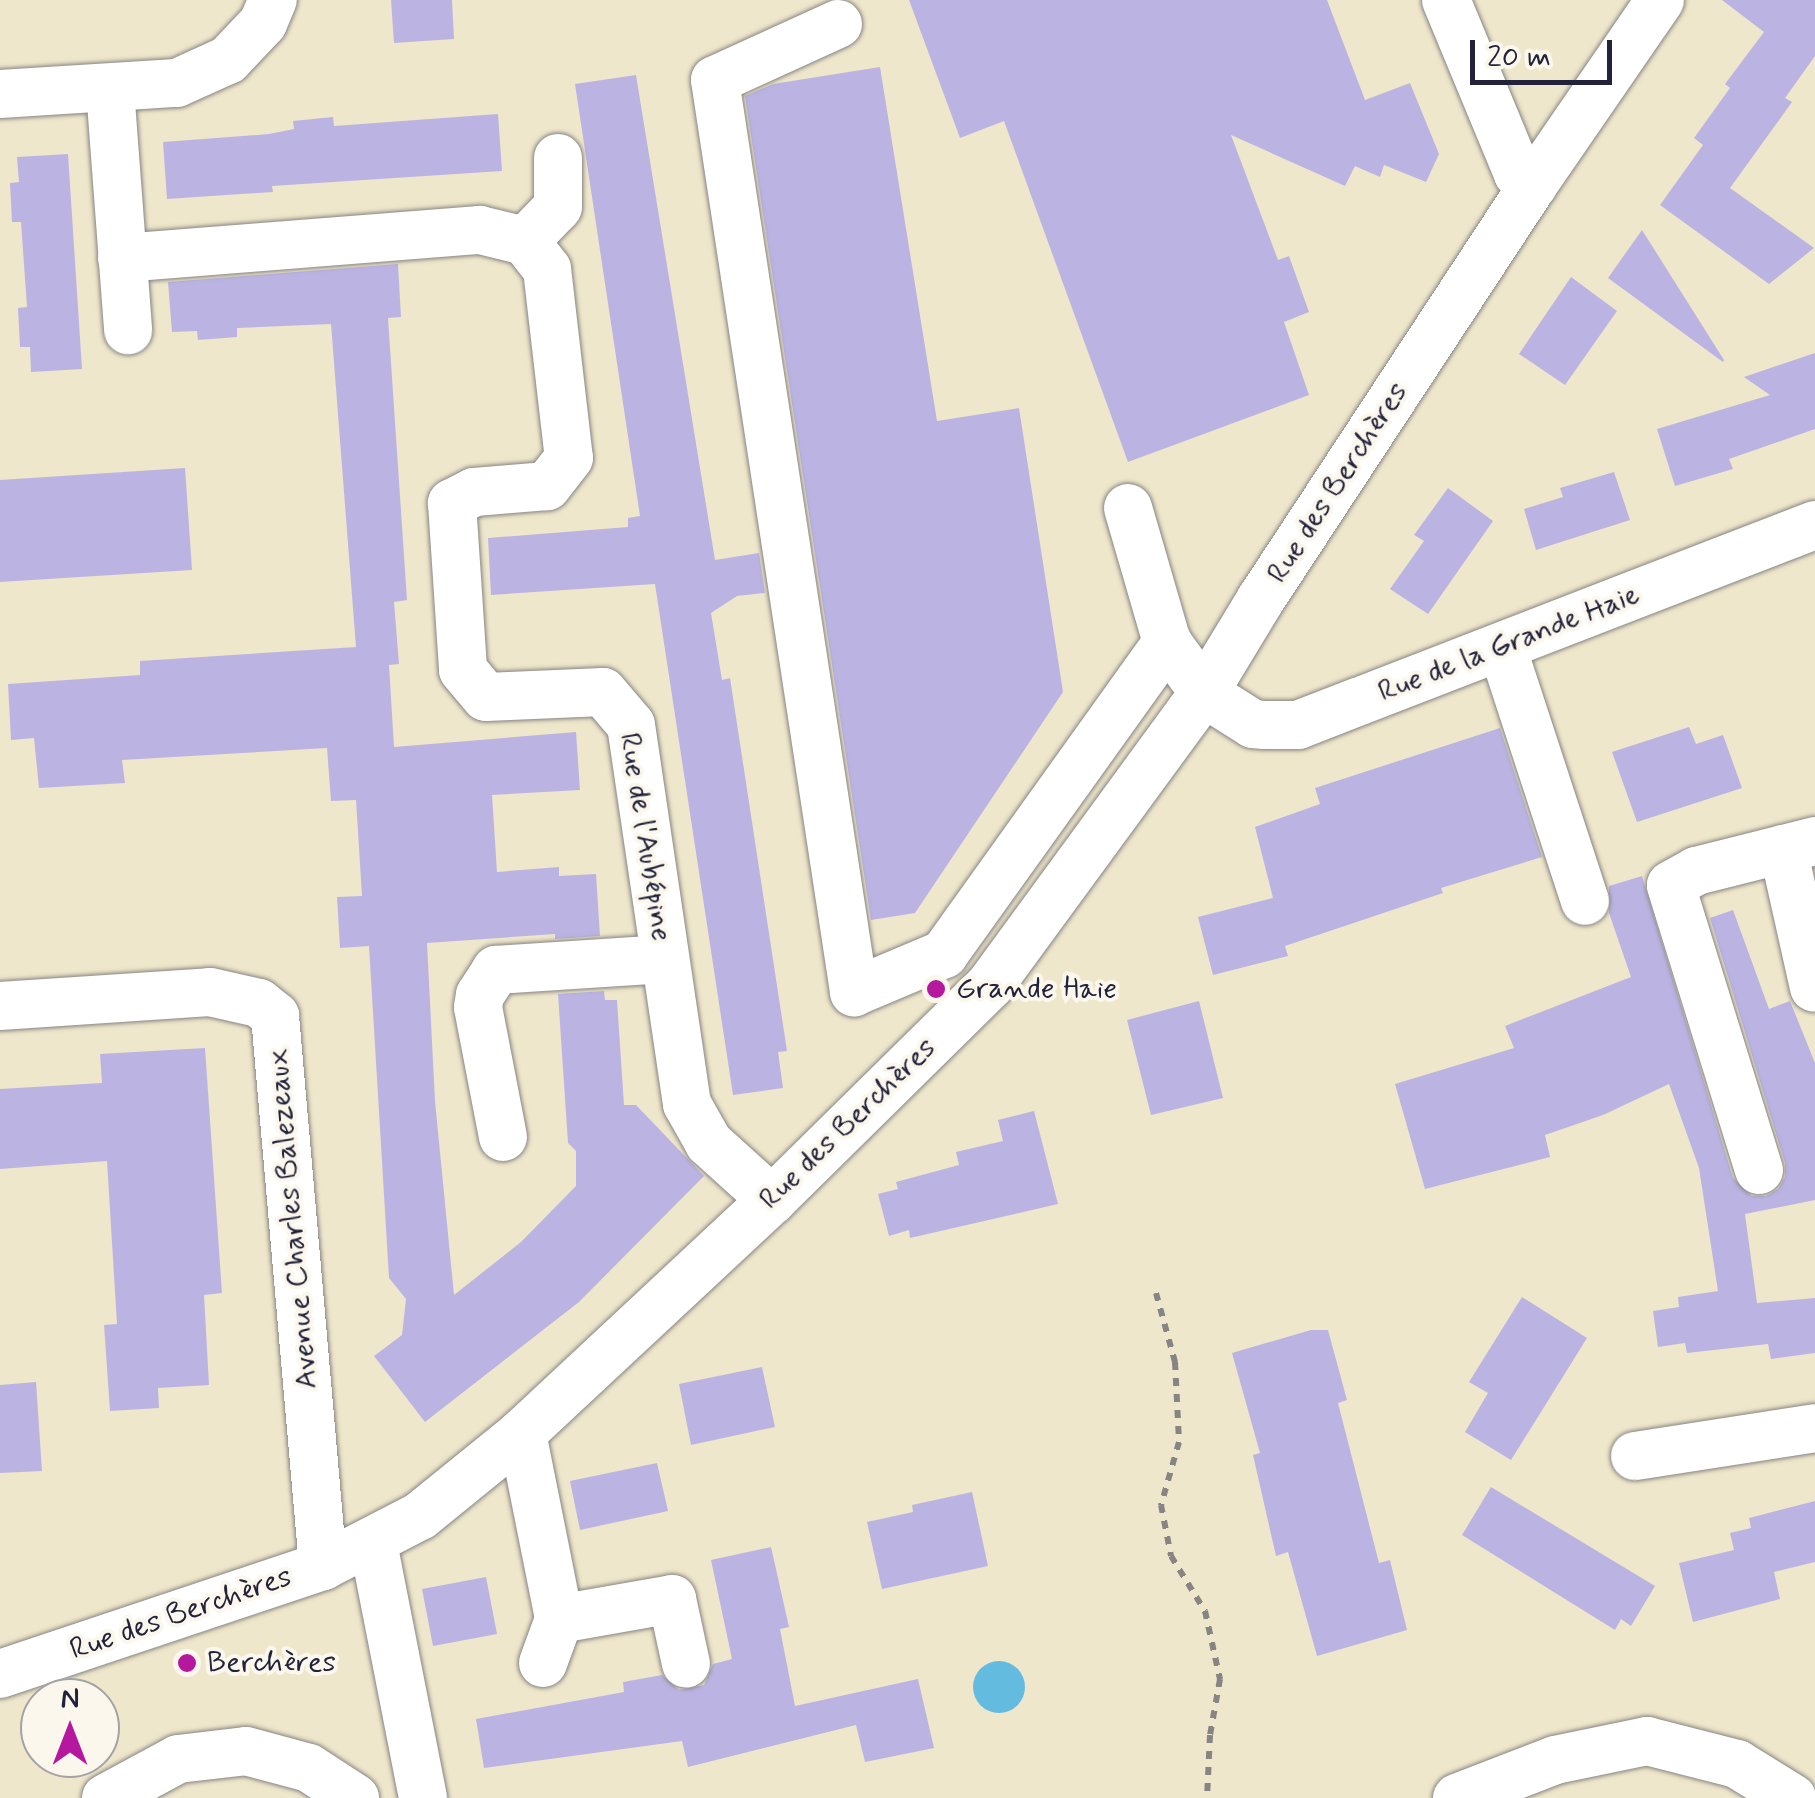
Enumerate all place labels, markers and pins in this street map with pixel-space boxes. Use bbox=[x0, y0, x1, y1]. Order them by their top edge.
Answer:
place label: Grande Haie bbox=[956, 971, 1119, 1007]
marker: Grande Haie bbox=[925, 978, 947, 1000]
place label: Berchères bbox=[207, 1645, 336, 1681]
marker: Berchères bbox=[176, 1652, 198, 1674]

